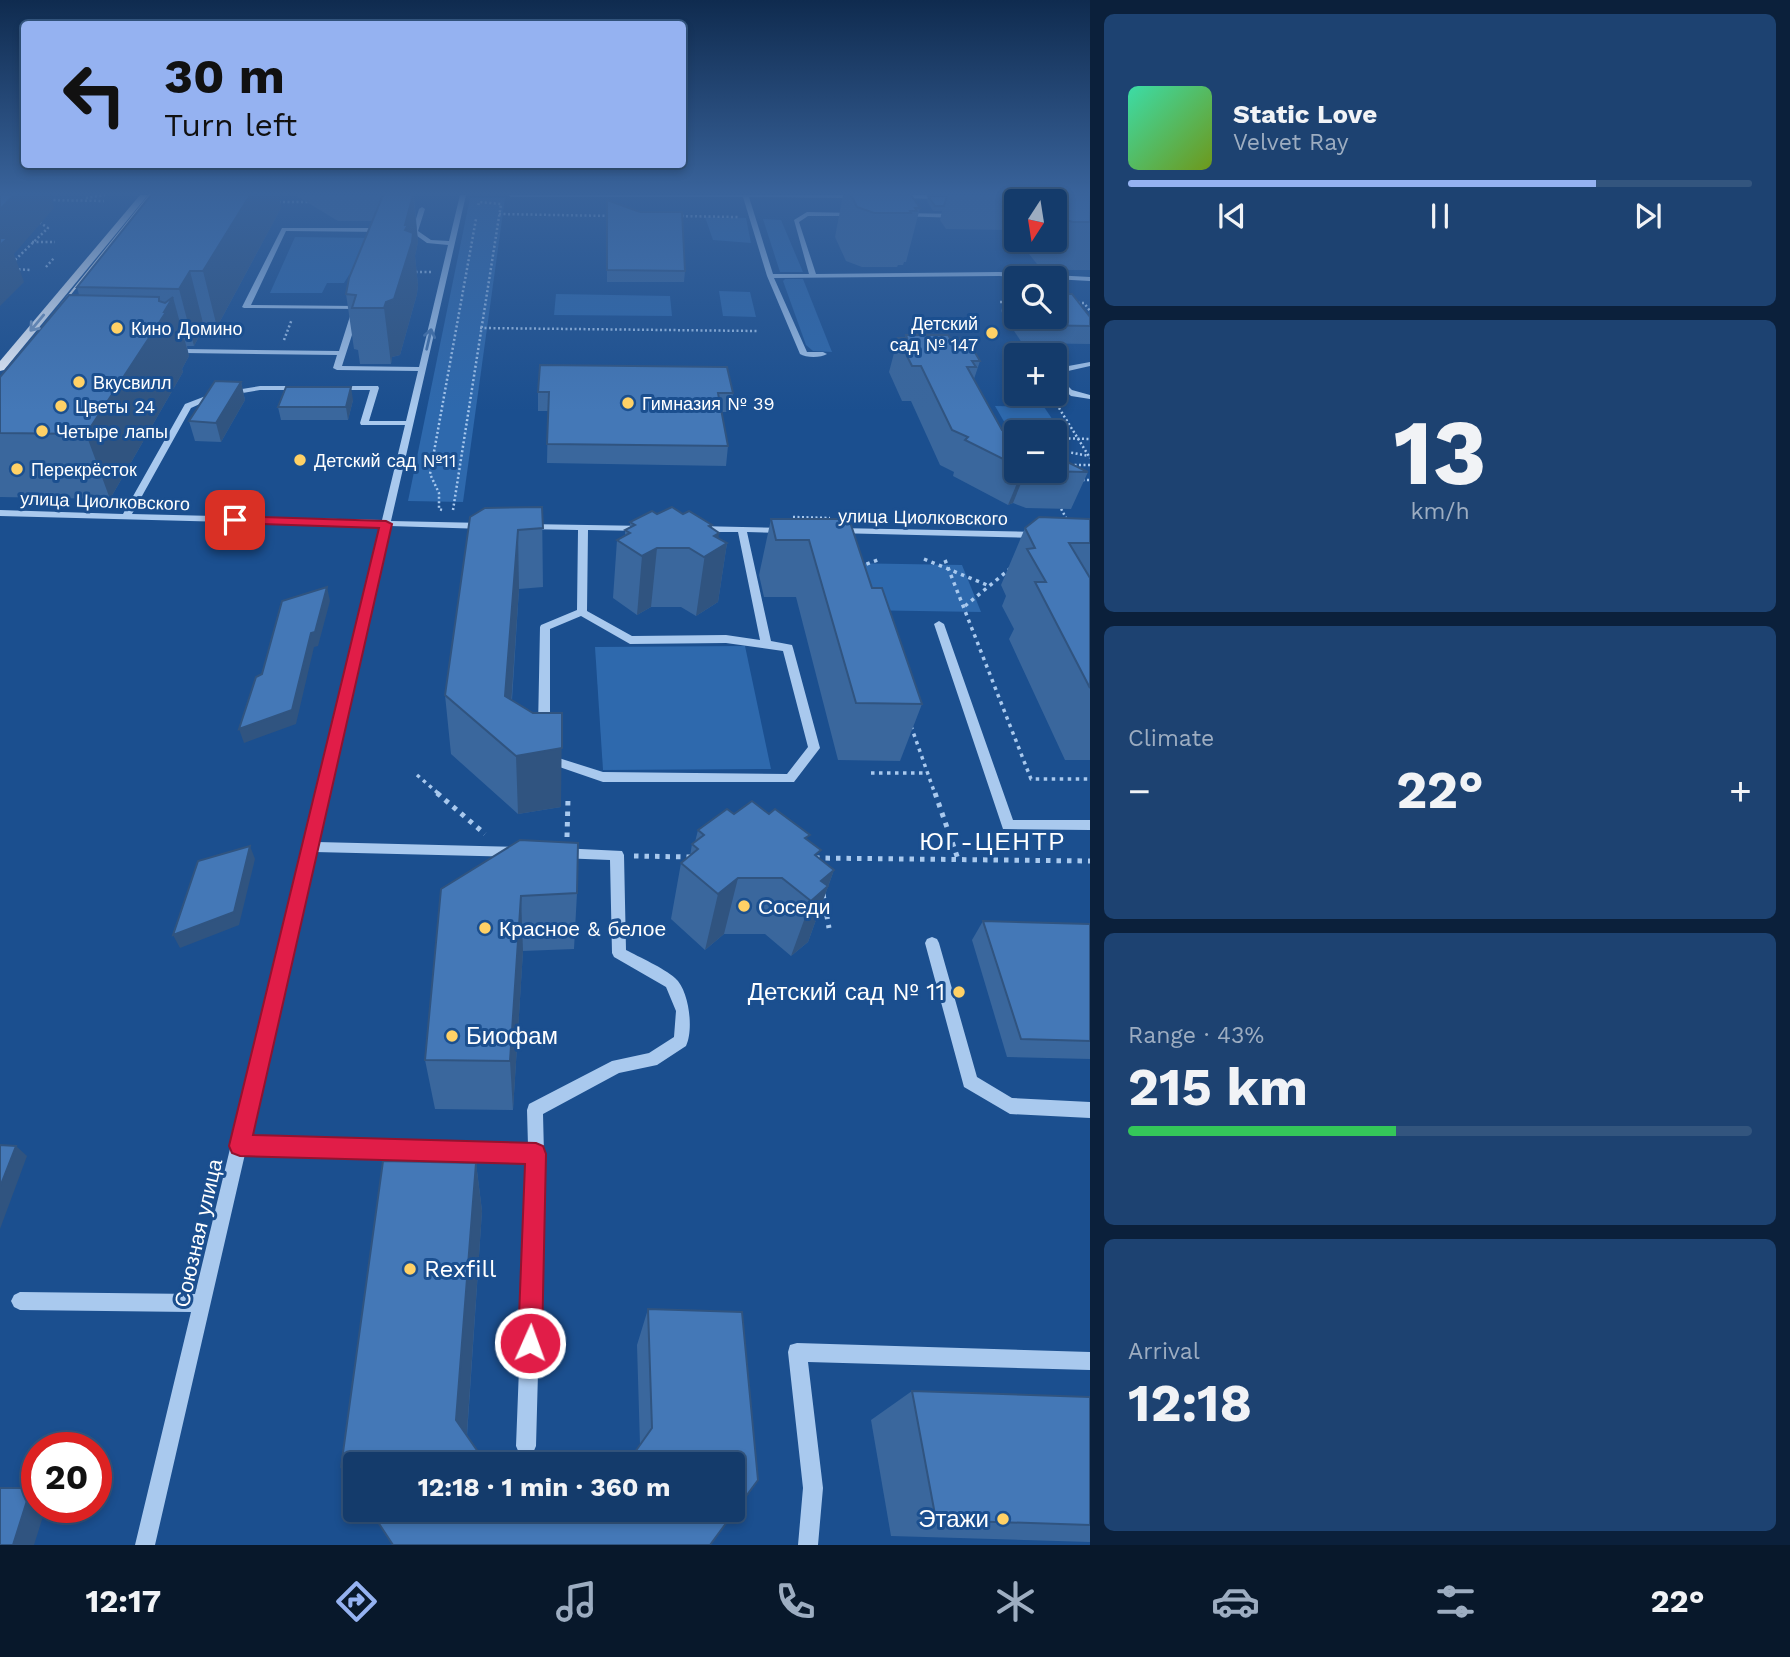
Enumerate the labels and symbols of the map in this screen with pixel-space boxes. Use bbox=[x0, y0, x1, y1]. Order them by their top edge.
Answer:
north arrow bbox=[1004, 189, 1068, 252]
one-way arrow bbox=[29, 313, 45, 331]
place label: Детский сад № 147 bbox=[890, 313, 978, 355]
place label: Кино Домино bbox=[131, 318, 242, 339]
marker: Кино Домино bbox=[109, 320, 125, 336]
marker: Детский сад № 147 bbox=[984, 325, 1000, 341]
one-way arrow bbox=[423, 328, 436, 350]
place label: Вкусвилл bbox=[93, 372, 172, 393]
marker: Вкусвилл bbox=[71, 374, 87, 390]
place label: Гимназия № 39 bbox=[642, 393, 775, 414]
marker: Гимназия № 39 bbox=[620, 395, 636, 411]
place label: Цветы 24 bbox=[75, 396, 155, 417]
marker: Цветы 24 bbox=[53, 398, 69, 414]
place label: Четыре лапы bbox=[56, 421, 168, 442]
marker: Четыре лапы bbox=[34, 423, 50, 439]
place label: Детский сад №11 bbox=[314, 450, 456, 471]
marker: Детский сад №11 bbox=[292, 452, 308, 468]
place label: Перекрёсток bbox=[31, 459, 137, 480]
marker: Перекрёсток bbox=[9, 461, 25, 477]
street label: улица Циолковского bbox=[20, 488, 190, 514]
pin bbox=[205, 490, 265, 550]
street label: улица Циолковского bbox=[838, 505, 1008, 529]
district label: ЮГ-ЦЕНТР bbox=[919, 828, 1067, 856]
place label: Соседи bbox=[758, 894, 831, 919]
marker: Соседи bbox=[736, 898, 752, 914]
place label: Красное & белое bbox=[499, 916, 666, 941]
marker: Красное & белое bbox=[477, 920, 493, 936]
place label: Детский сад № 11 bbox=[748, 978, 945, 1006]
marker: Детский сад № 11 bbox=[951, 984, 967, 1000]
place label: Биофам bbox=[466, 1022, 558, 1050]
marker: Биофам bbox=[444, 1028, 460, 1044]
street label: Союзная улица bbox=[169, 1156, 227, 1310]
place label: Rexfill bbox=[424, 1255, 497, 1283]
marker: Rexfill bbox=[402, 1261, 418, 1277]
position arrow bbox=[493, 1306, 567, 1380]
speed limit sign: 20 bbox=[21, 1432, 112, 1523]
place label: Этажи bbox=[918, 1505, 989, 1533]
marker: Этажи bbox=[995, 1511, 1011, 1527]

